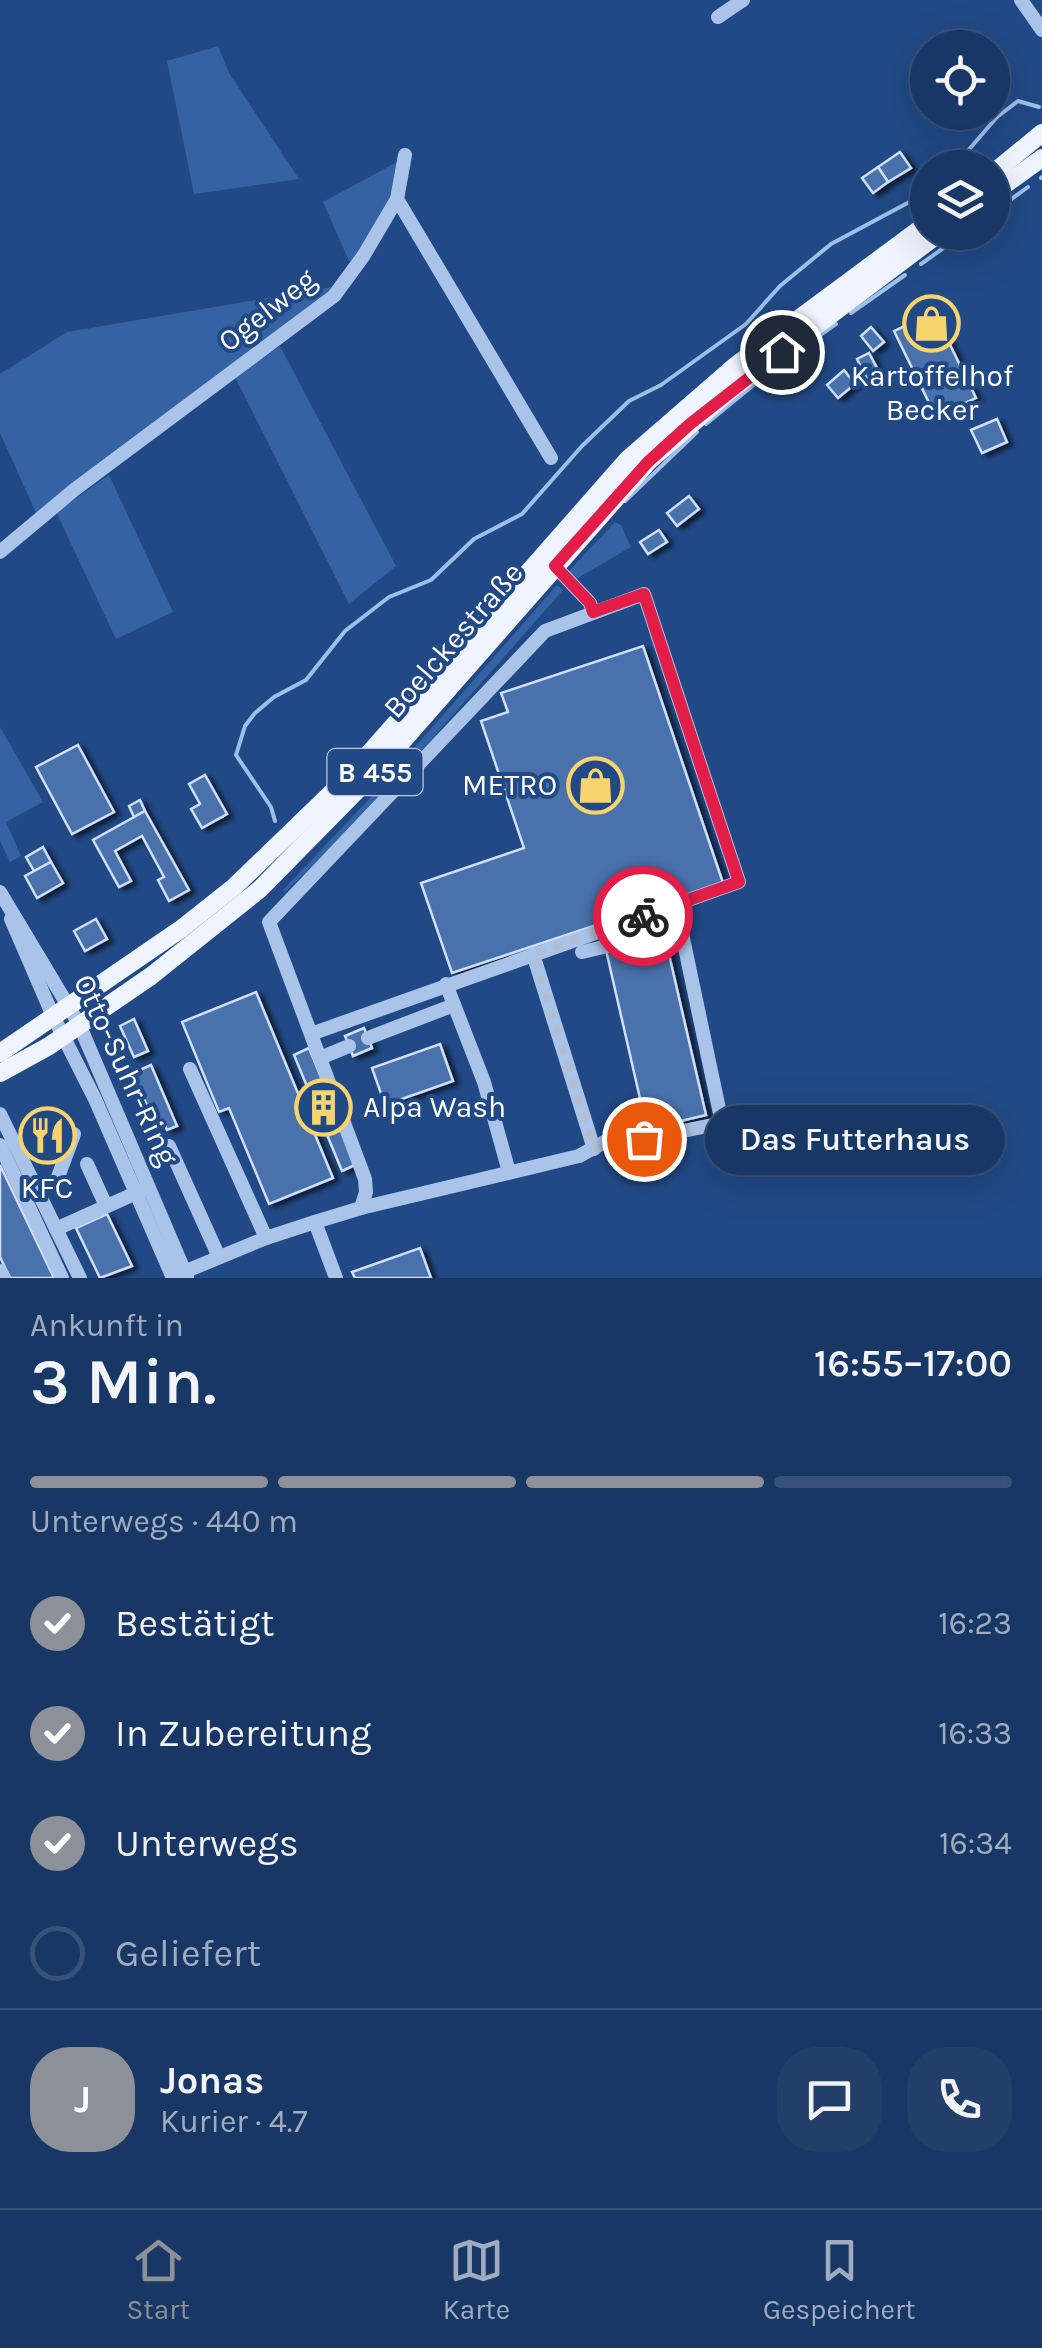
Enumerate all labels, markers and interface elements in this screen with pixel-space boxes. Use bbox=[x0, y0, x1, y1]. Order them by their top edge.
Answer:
map controls bbox=[910, 30, 1010, 250]
button: locate bbox=[910, 30, 1010, 130]
button: layers bbox=[910, 150, 1010, 250]
street label: Ogelweg bbox=[211, 261, 323, 359]
shop icon: Kartoffelhof Becker bbox=[902, 293, 962, 353]
pin bbox=[740, 310, 825, 395]
icon: home bbox=[755, 325, 810, 380]
place label: Kartoffelhof Becker bbox=[851, 358, 1014, 428]
street label: Boelckestraße bbox=[375, 555, 531, 725]
road number: B 455 bbox=[328, 749, 422, 795]
shop icon: METRO bbox=[566, 755, 626, 815]
place label: METRO bbox=[462, 767, 557, 803]
courier bbox=[593, 866, 693, 966]
icon: bike bbox=[616, 889, 671, 944]
street label: Otto-Suhr-Ring bbox=[66, 969, 186, 1171]
building icon: Alpa Wash bbox=[294, 1077, 354, 1137]
place label: Alpa Wash bbox=[363, 1089, 506, 1125]
pin bbox=[602, 1097, 687, 1182]
callout: Das Futterhaus bbox=[704, 1104, 1004, 1174]
restaurant icon: KFC bbox=[17, 1105, 77, 1165]
icon: bag bbox=[617, 1112, 672, 1167]
text: Das Futterhaus bbox=[740, 1121, 970, 1158]
place label: KFC bbox=[21, 1170, 73, 1206]
text: Ankunft in bbox=[30, 1307, 184, 1344]
text: 16:55–17:00 bbox=[814, 1341, 1012, 1386]
text: 3 Min. bbox=[30, 1343, 217, 1419]
text: Unterwegs · 440 m bbox=[30, 1503, 298, 1540]
icon: check bbox=[30, 1596, 85, 1651]
text: Bestätigt bbox=[115, 1601, 275, 1646]
text: 16:23 bbox=[938, 1605, 1012, 1642]
icon: check bbox=[30, 1706, 85, 1761]
text: In Zubereitung bbox=[115, 1711, 371, 1756]
text: 16:33 bbox=[938, 1715, 1012, 1752]
icon: check bbox=[30, 1816, 85, 1871]
text: Unterwegs bbox=[115, 1821, 299, 1866]
text: 16:34 bbox=[939, 1825, 1012, 1862]
text: Geliefert bbox=[115, 1931, 261, 1976]
button: chat bbox=[777, 2047, 882, 2152]
button: phone bbox=[907, 2047, 1012, 2152]
text: Jonas bbox=[160, 2058, 264, 2103]
text: J bbox=[74, 2077, 91, 2122]
text: Kurier · 4.7 bbox=[160, 2103, 307, 2140]
tab: Start bbox=[126, 2233, 190, 2326]
tab: Karte bbox=[443, 2233, 510, 2326]
tab: Gespeichert bbox=[763, 2233, 916, 2326]

